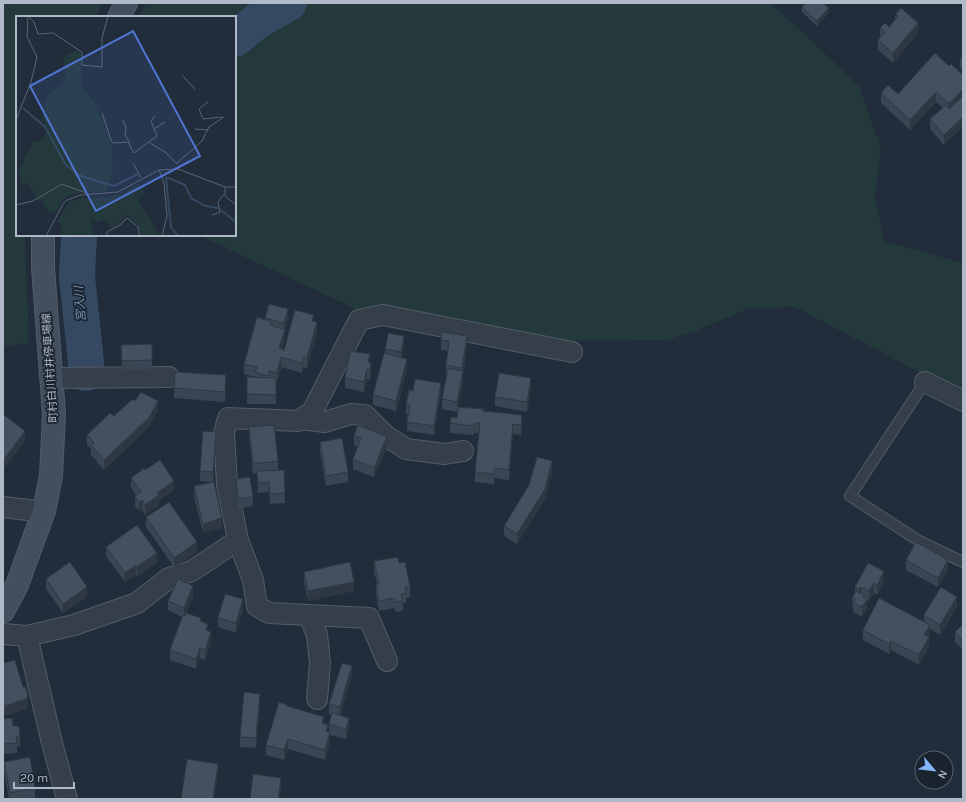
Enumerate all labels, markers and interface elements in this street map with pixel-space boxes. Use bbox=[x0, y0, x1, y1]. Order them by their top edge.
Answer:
inset map bbox=[16, 16, 236, 236]
water label: 宮入川 bbox=[71, 283, 89, 323]
street label: 町村白川村井停車場線 bbox=[40, 313, 60, 423]
north arrow bbox=[914, 750, 954, 790]
scale bar bbox=[14, 764, 74, 790]
text: N bbox=[935, 768, 950, 781]
text: 20 m bbox=[20, 771, 48, 785]

